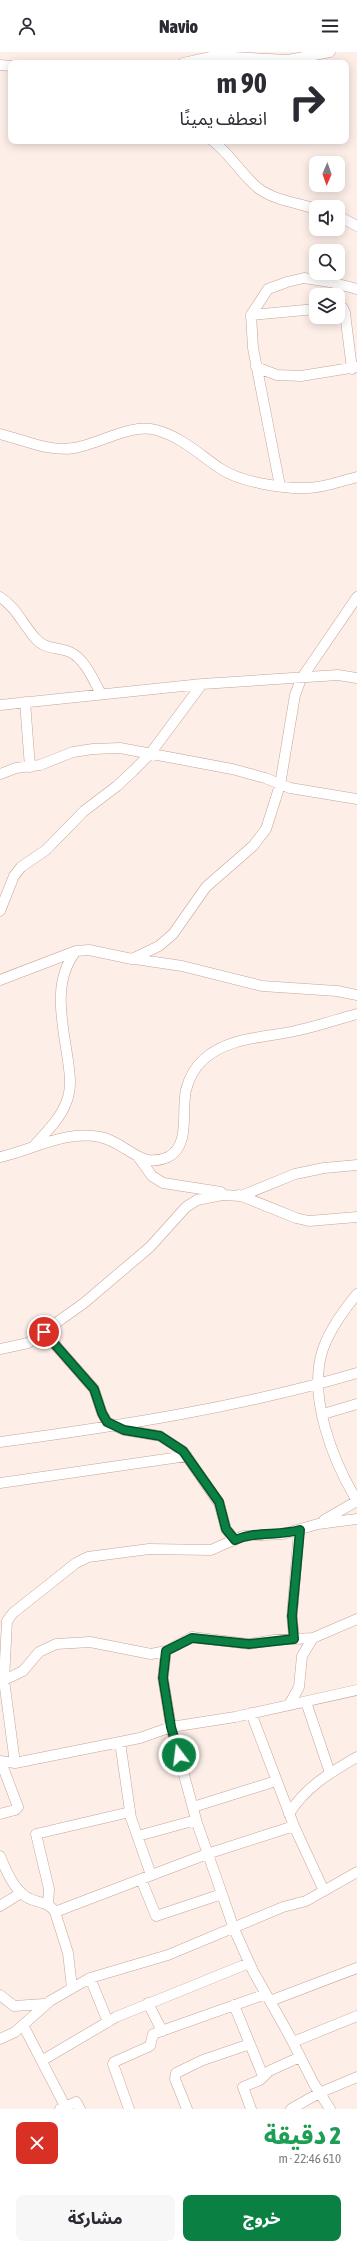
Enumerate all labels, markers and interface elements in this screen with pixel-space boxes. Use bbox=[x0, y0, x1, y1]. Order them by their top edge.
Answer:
icon: person bbox=[16, 15, 38, 37]
icon: menu bbox=[319, 15, 341, 37]
text: Navio bbox=[159, 16, 198, 37]
text: 90 m bbox=[217, 67, 267, 99]
icon: right bbox=[281, 76, 333, 128]
text: انعطف يمينًا bbox=[180, 108, 267, 129]
north arrow bbox=[309, 156, 345, 192]
map controls bbox=[309, 156, 345, 324]
button: sound bbox=[309, 200, 345, 236]
button: search bbox=[309, 244, 345, 280]
button: layers bbox=[309, 288, 345, 324]
pin bbox=[27, 1315, 61, 1349]
icon: arrive bbox=[33, 1321, 55, 1343]
position arrow bbox=[158, 1734, 200, 1776]
button: close bbox=[16, 2122, 58, 2164]
text: 2 دقيقة bbox=[264, 2122, 341, 2149]
text: 610 m · 22:46 bbox=[278, 2151, 341, 2166]
button: مشاركة bbox=[16, 2195, 175, 2241]
button: خروج bbox=[183, 2195, 341, 2241]

